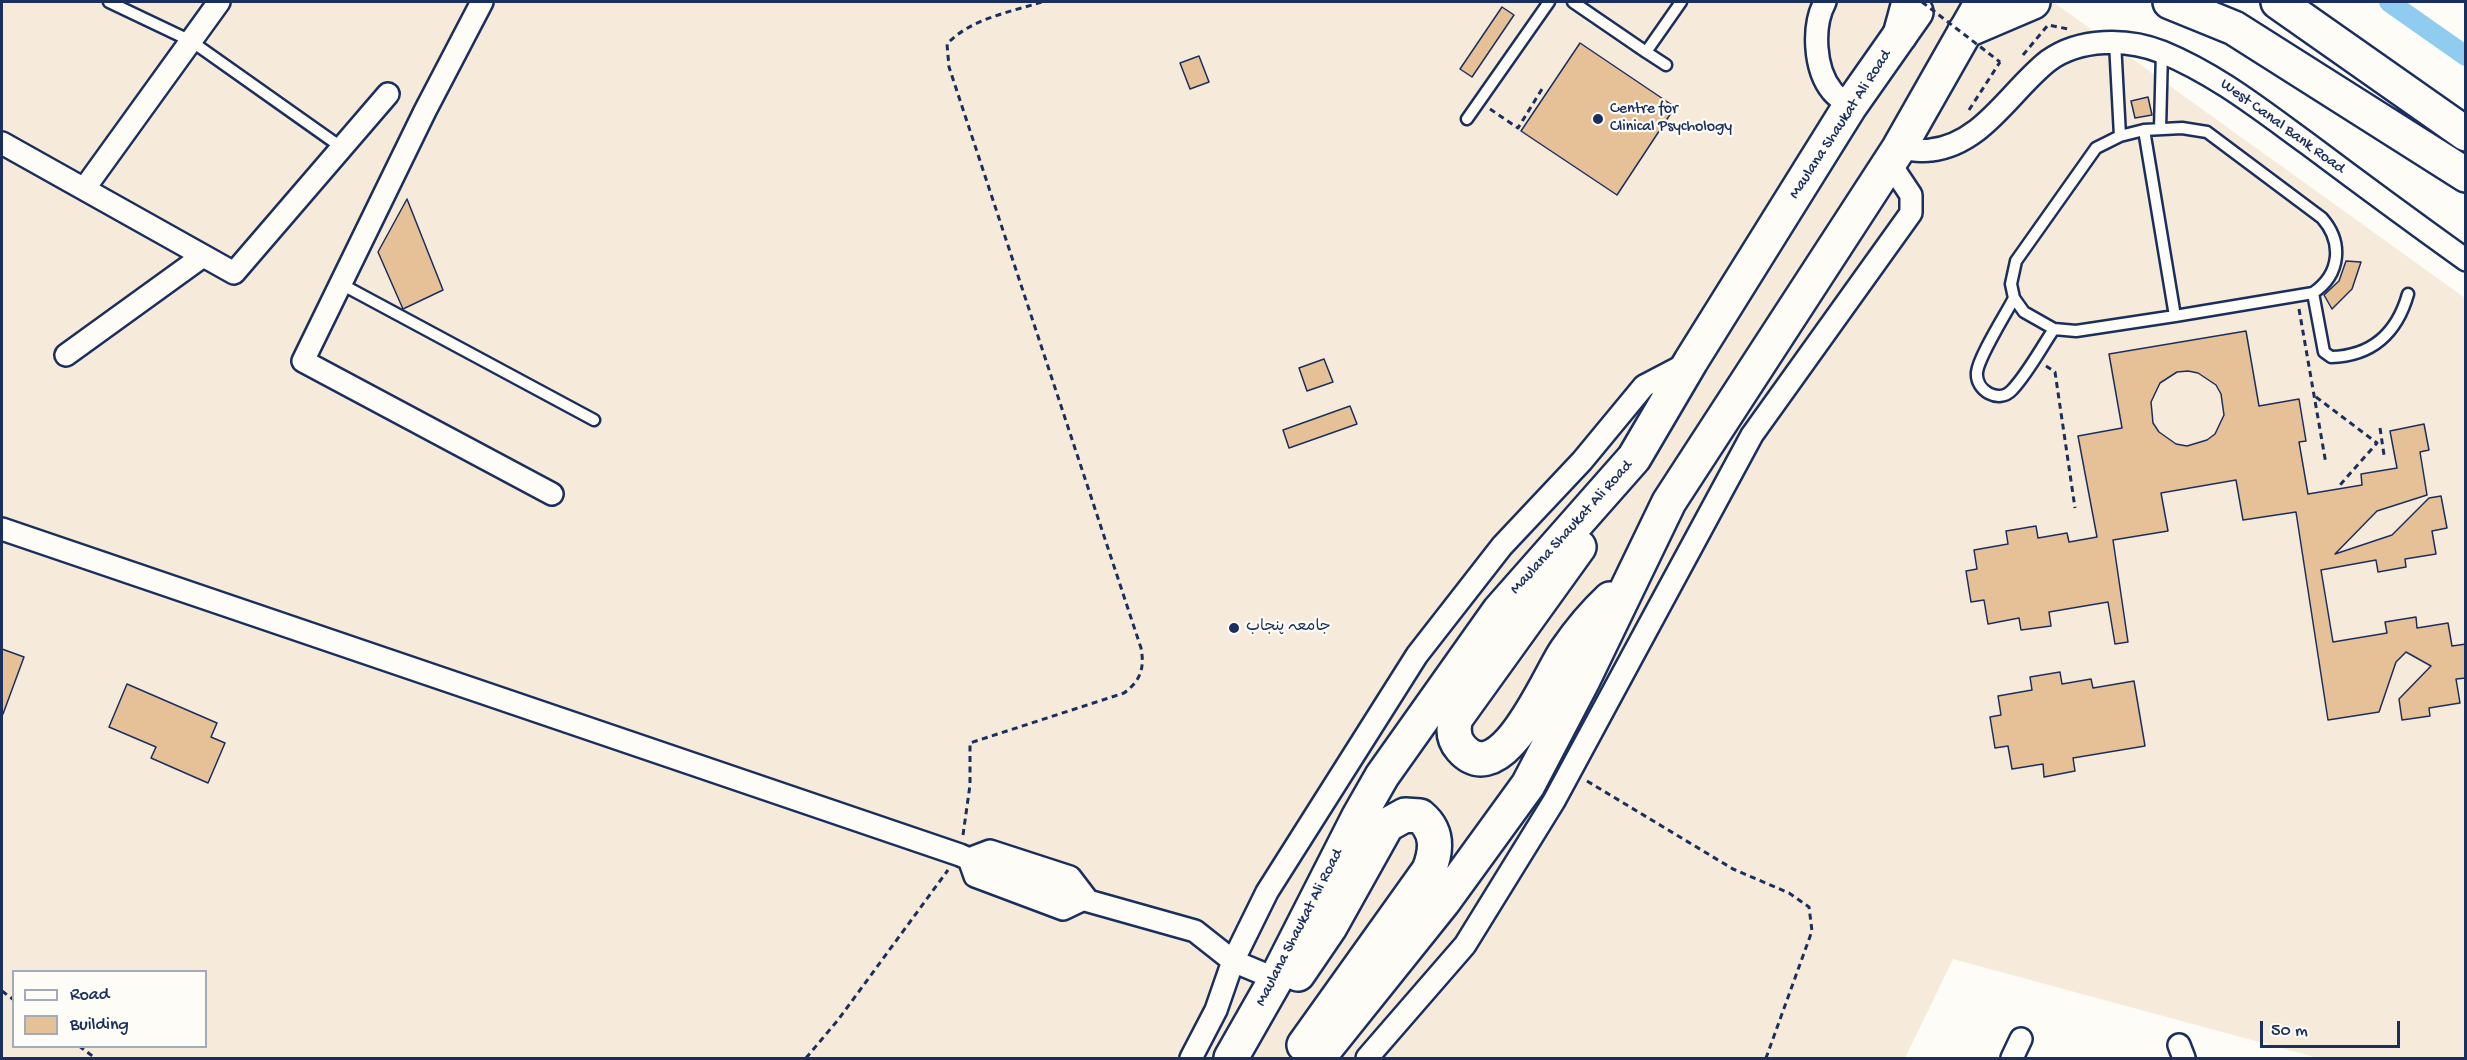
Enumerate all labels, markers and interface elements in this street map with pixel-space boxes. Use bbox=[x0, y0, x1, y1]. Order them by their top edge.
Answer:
street label: Maulana Shaukat Ali Road bbox=[1786, 47, 1896, 203]
street label: West Canal Bank Road bbox=[2216, 75, 2348, 179]
place label: Centre for Clinical Psychology bbox=[1610, 100, 1732, 138]
marker: Centre for Clinical Psychology bbox=[1591, 112, 1605, 126]
street label: Maulana Shaukat Ali Road bbox=[1507, 457, 1637, 599]
place label: جامعہ پنجاب bbox=[1246, 618, 1331, 638]
marker: جامعہ پنجاب bbox=[1227, 621, 1241, 635]
street label: Maulana Shaukat Ali Road bbox=[1252, 846, 1348, 1010]
legend bbox=[12, 970, 207, 1048]
text: Road bbox=[70, 985, 109, 1006]
scale bar bbox=[2263, 1009, 2402, 1047]
text: Building bbox=[70, 1015, 129, 1036]
text: 50 m bbox=[2271, 1021, 2308, 1042]

